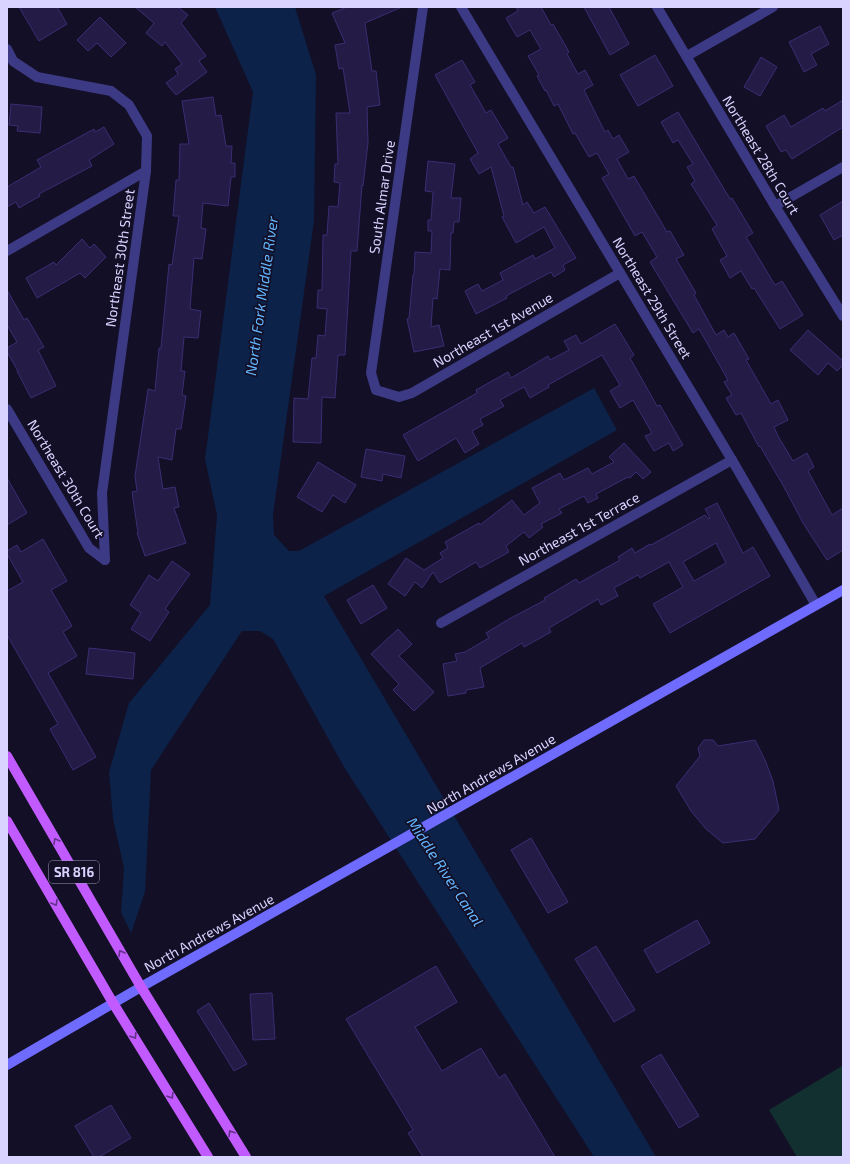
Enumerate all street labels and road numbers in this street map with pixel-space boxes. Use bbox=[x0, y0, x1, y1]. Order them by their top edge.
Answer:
street label: Northeast 28th Court bbox=[719, 92, 804, 217]
street label: South Almar Drive bbox=[365, 139, 398, 255]
street label: Northeast 30th Street bbox=[101, 188, 138, 328]
street label: Northeast 29th Street bbox=[609, 234, 696, 362]
street label: Northeast 1st Avenue bbox=[430, 288, 556, 371]
street label: Northeast 30th Court bbox=[24, 416, 109, 541]
street label: Northeast 1st Terrace bbox=[515, 488, 642, 569]
street label: North Andrews Avenue bbox=[423, 730, 558, 817]
road number: SR 816 bbox=[49, 861, 99, 883]
street label: North Andrews Avenue bbox=[141, 890, 277, 975]

